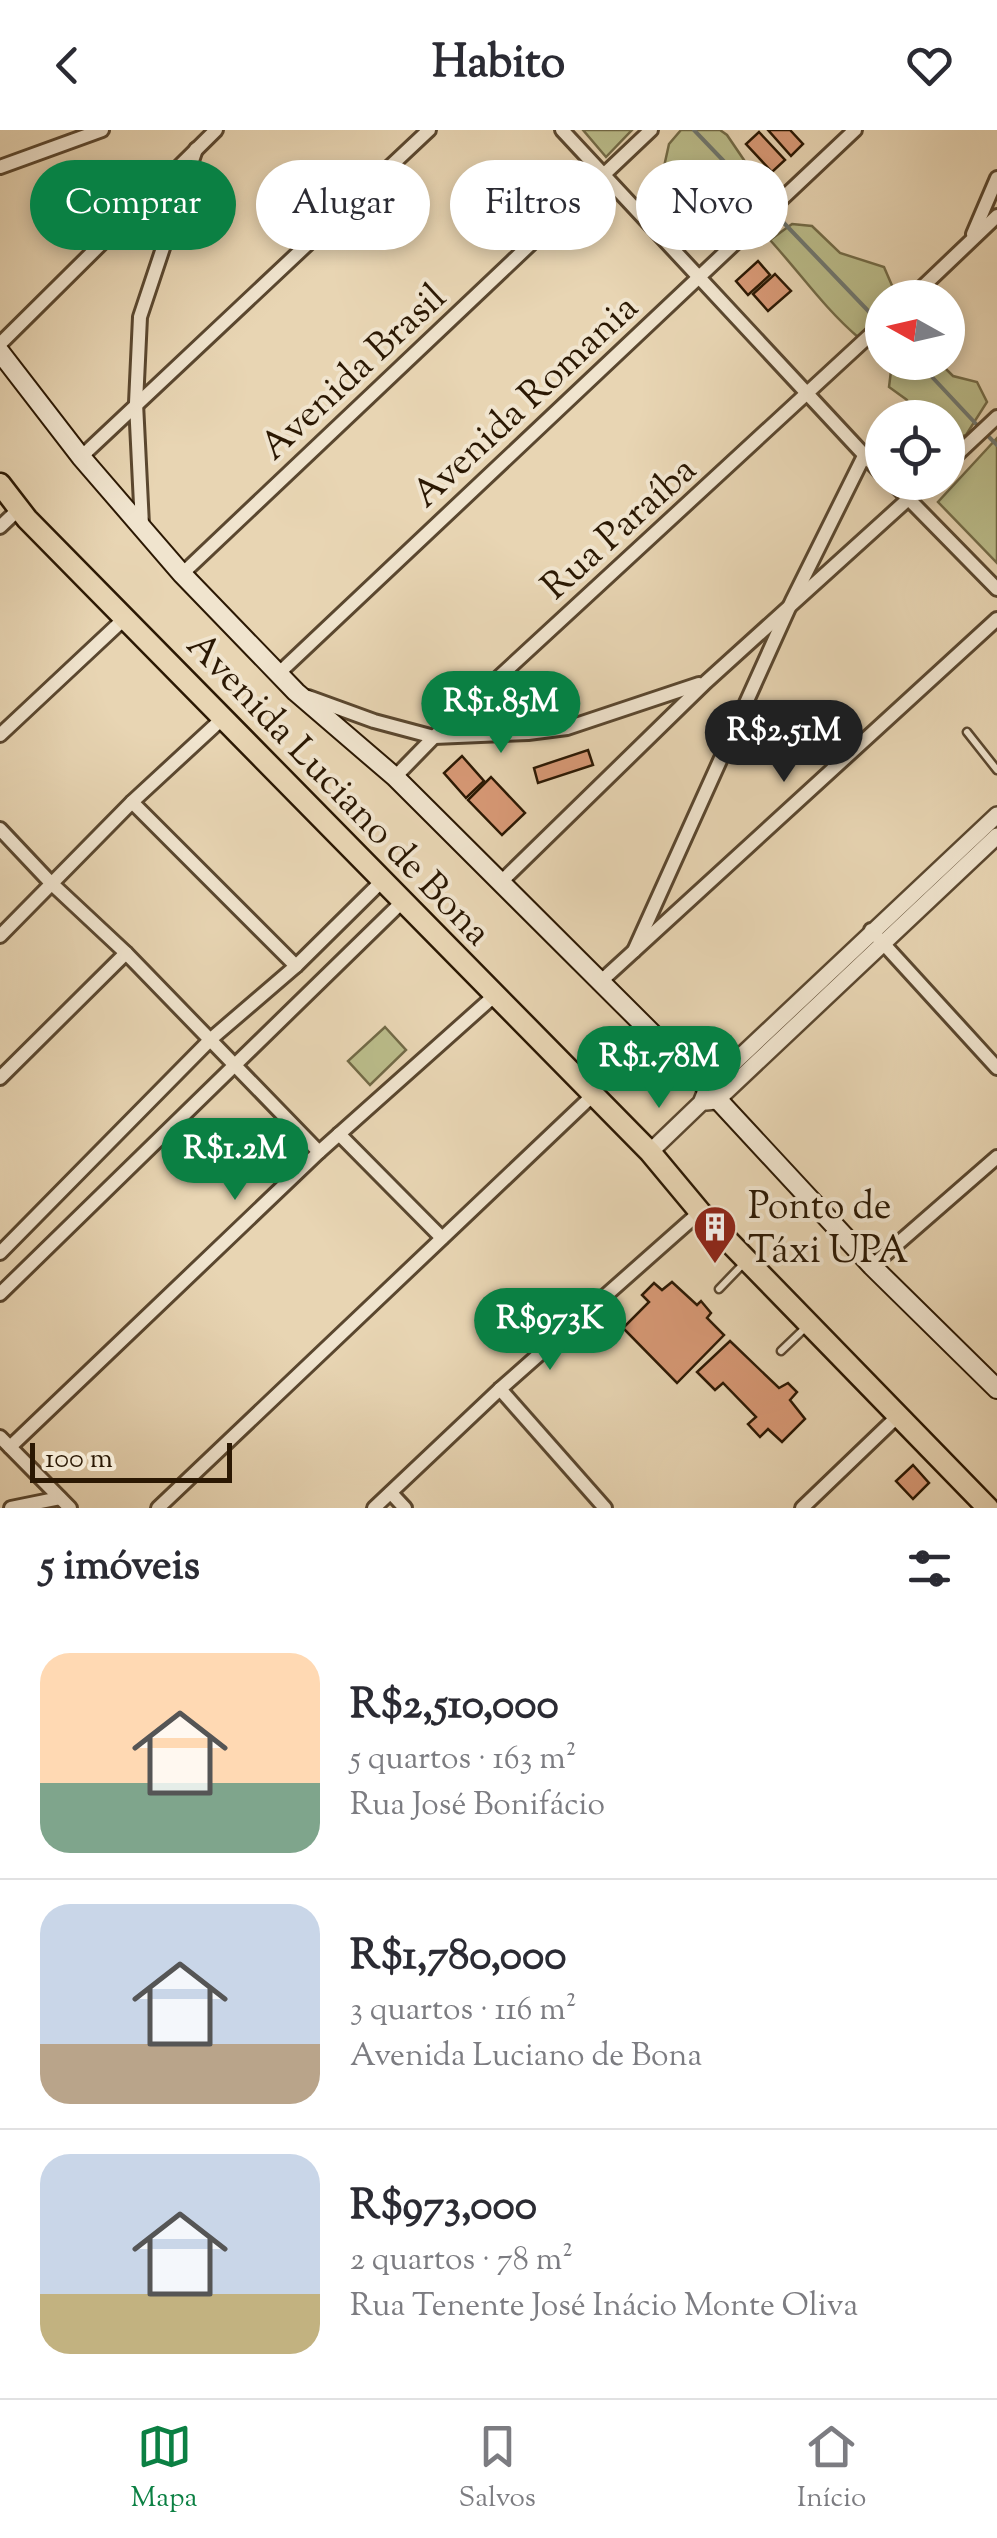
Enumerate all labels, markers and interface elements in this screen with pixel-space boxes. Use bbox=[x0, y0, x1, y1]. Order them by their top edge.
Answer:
text: Habito bbox=[432, 33, 565, 98]
icon: back bbox=[40, 38, 95, 93]
icon: heart bbox=[902, 38, 957, 93]
chip: Comprar bbox=[30, 160, 236, 250]
chip: Alugar bbox=[256, 160, 430, 250]
chip: Filtros bbox=[450, 160, 616, 250]
chip: Novo bbox=[636, 160, 788, 250]
street label: Avenida Brasil bbox=[249, 273, 460, 475]
north arrow bbox=[865, 280, 965, 380]
map controls bbox=[865, 280, 965, 500]
street label: Avenida Romania bbox=[401, 284, 652, 522]
button: locate bbox=[865, 400, 965, 500]
street label: Rua Paraíba bbox=[531, 446, 710, 614]
street label: Avenida Luciano de Bona bbox=[172, 622, 502, 960]
pin: R$1.85M bbox=[409, 671, 593, 756]
text: R$1.85M bbox=[443, 680, 559, 726]
pin: R$2.51M bbox=[692, 700, 876, 785]
text: R$2.51M bbox=[727, 709, 841, 755]
pin: R$1.78M bbox=[567, 1026, 751, 1111]
text: R$1.78M bbox=[599, 1035, 719, 1081]
pin: R$1.2M bbox=[154, 1118, 316, 1203]
text: R$1.2M bbox=[183, 1127, 287, 1173]
place label: Ponto de Táxi UPA bbox=[748, 1182, 909, 1280]
building icon: Ponto de Táxi UPA bbox=[692, 1204, 738, 1265]
pin: R$973K bbox=[469, 1288, 631, 1373]
text: R$973K bbox=[496, 1297, 604, 1343]
scale bar bbox=[30, 1438, 232, 1482]
text: 100 m bbox=[45, 1440, 113, 1480]
text: 5 imóveis bbox=[40, 1538, 200, 1598]
icon: filters bbox=[902, 1541, 957, 1596]
text: R$2,510,000 bbox=[350, 1677, 559, 1737]
icon: home bbox=[120, 1693, 240, 1813]
text: 5 quartos · 163 m² bbox=[350, 1737, 577, 1783]
text: Rua José Bonifácio bbox=[350, 1783, 605, 1829]
text: R$1,780,000 bbox=[350, 1928, 566, 1988]
icon: home bbox=[120, 1944, 240, 2064]
text: 3 quartos · 116 m² bbox=[350, 1988, 577, 2034]
text: Avenida Luciano de Bona bbox=[350, 2034, 702, 2080]
text: R$973,000 bbox=[350, 2178, 537, 2238]
icon: home bbox=[120, 2194, 240, 2314]
text: 2 quartos · 78 m² bbox=[350, 2238, 573, 2284]
text: Rua Tenente José Inácio Monte Oliva bbox=[350, 2284, 858, 2330]
tab: Mapa bbox=[131, 2419, 197, 2519]
tab: Salvos bbox=[459, 2419, 536, 2519]
tab: Início bbox=[797, 2419, 866, 2519]

